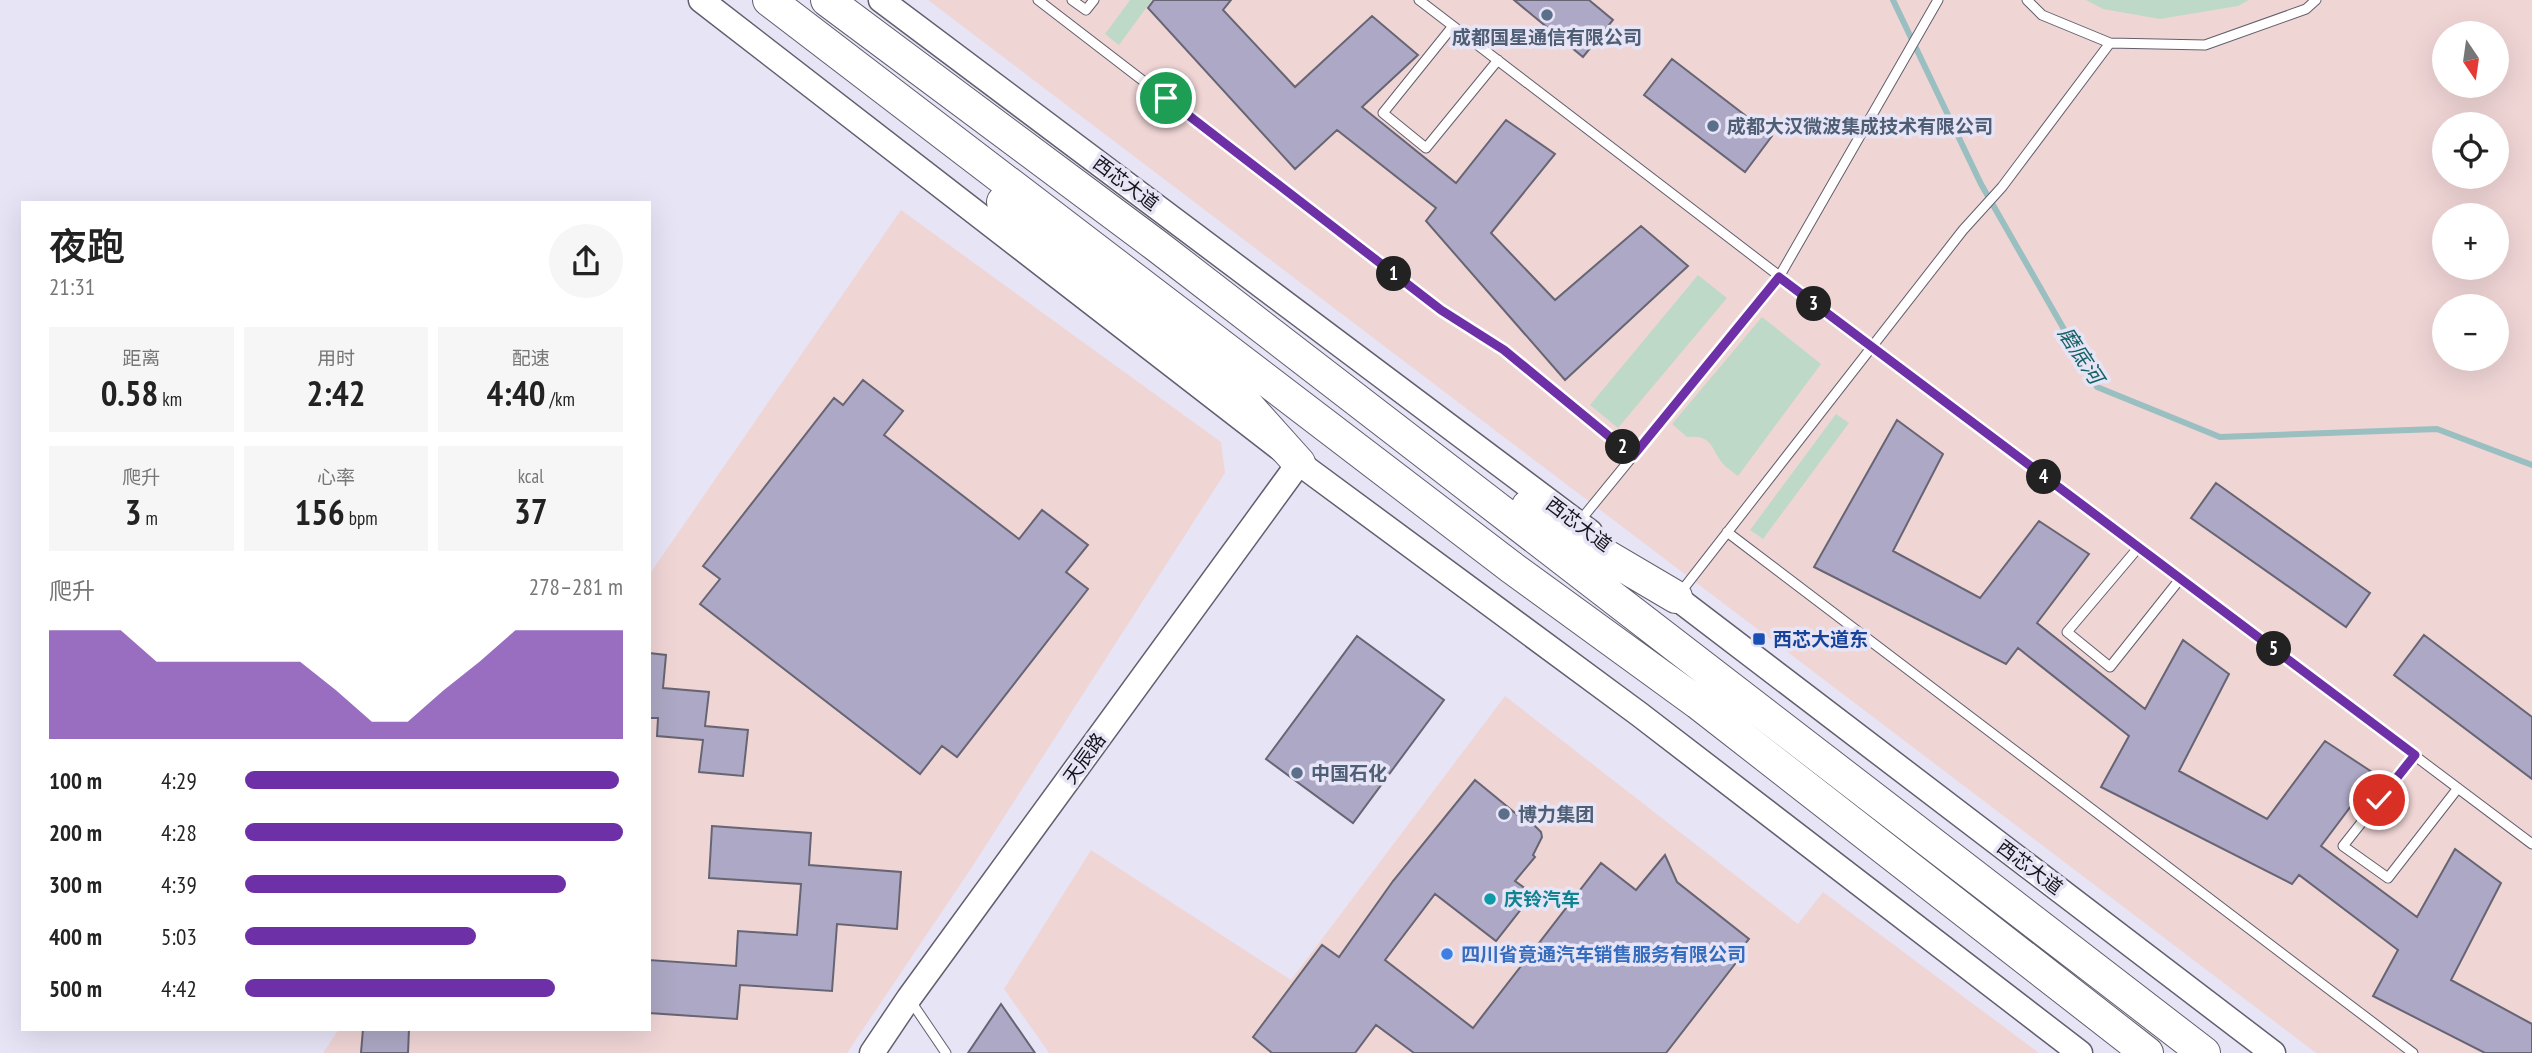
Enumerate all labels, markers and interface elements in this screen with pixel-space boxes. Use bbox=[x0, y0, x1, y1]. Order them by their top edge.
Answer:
marker: 成都国星通信有限公司 bbox=[1539, 7, 1555, 23]
north arrow bbox=[2432, 21, 2510, 98]
map controls bbox=[2432, 21, 2509, 371]
place label: 成都国星通信有限公司 bbox=[1452, 25, 1642, 49]
pin bbox=[1136, 68, 1196, 128]
icon: arrive bbox=[1147, 79, 1185, 117]
button: locate bbox=[2432, 112, 2509, 189]
place label: 成都大汉微波集成技术有限公司 bbox=[1727, 114, 1993, 138]
marker: 成都大汉微波集成技术有限公司 bbox=[1705, 118, 1721, 134]
street label: 西芯大道 bbox=[1088, 151, 1164, 215]
button: + bbox=[2432, 203, 2509, 280]
text: 夜跑 bbox=[49, 221, 125, 270]
button: share bbox=[549, 224, 623, 298]
pin: 1 bbox=[1376, 256, 1412, 292]
text: 1 bbox=[1389, 261, 1398, 285]
text: 21:31 bbox=[49, 272, 95, 301]
pin: 3 bbox=[1797, 286, 1832, 322]
text: 3 bbox=[1809, 291, 1818, 315]
button: − bbox=[2432, 294, 2509, 371]
water label: 磨底河 bbox=[2053, 321, 2112, 392]
text: 距离 bbox=[122, 346, 160, 370]
text: 用时 bbox=[317, 346, 355, 370]
text: 配速 bbox=[512, 346, 550, 370]
text: 0.58 bbox=[101, 370, 158, 416]
text: 2:42 bbox=[307, 370, 365, 416]
text: 4:40 bbox=[486, 370, 545, 416]
text: km bbox=[158, 387, 182, 411]
text: /km bbox=[545, 387, 575, 411]
pin: 2 bbox=[1606, 430, 1640, 464]
text: 2 bbox=[1618, 434, 1627, 458]
pin: 4 bbox=[2026, 460, 2062, 494]
text: kcal bbox=[518, 464, 544, 488]
text: 4 bbox=[2039, 464, 2048, 488]
text: 爬升 bbox=[122, 465, 160, 489]
text: 心率 bbox=[317, 465, 355, 489]
text: 37 bbox=[514, 488, 547, 534]
text: 3 bbox=[125, 489, 141, 535]
text: 156 bbox=[294, 489, 345, 535]
street label: 西芯大道 bbox=[1541, 492, 1617, 556]
text: m bbox=[141, 506, 158, 530]
text: bpm bbox=[345, 506, 378, 530]
text: 278–281 m bbox=[529, 572, 623, 601]
text: 爬升 bbox=[49, 576, 95, 605]
place label: 西芯大道东 bbox=[1773, 627, 1868, 651]
marker: 西芯大道东 bbox=[1751, 631, 1767, 647]
pin: 5 bbox=[2256, 632, 2292, 666]
text: 5 bbox=[2269, 636, 2278, 660]
street label: 天辰路 bbox=[1058, 728, 1110, 788]
place label: 中国石化 bbox=[1311, 761, 1387, 785]
marker: 中国石化 bbox=[1289, 765, 1305, 781]
text: 100 m bbox=[49, 766, 102, 795]
text: 4:29 bbox=[161, 766, 197, 795]
pin bbox=[2349, 770, 2409, 830]
icon: check bbox=[2360, 781, 2398, 819]
place label: 博力集团 bbox=[1518, 802, 1594, 826]
marker: 博力集团 bbox=[1496, 806, 1512, 822]
text: 200 m bbox=[49, 818, 102, 847]
text: 4:28 bbox=[161, 818, 197, 847]
street label: 西芯大道 bbox=[1992, 835, 2068, 899]
text: 300 m bbox=[49, 870, 102, 899]
text: 4:39 bbox=[161, 870, 197, 899]
place label: 庆铃汽车 bbox=[1504, 887, 1580, 911]
marker: 庆铃汽车 bbox=[1482, 891, 1498, 907]
text: 400 m bbox=[49, 922, 102, 951]
text: 5:03 bbox=[161, 922, 197, 951]
place label: 四川省竟通汽车销售服务有限公司 bbox=[1461, 942, 1746, 966]
marker: 四川省竟通汽车销售服务有限公司 bbox=[1439, 946, 1455, 962]
text: 500 m bbox=[49, 974, 102, 1003]
text: 4:42 bbox=[161, 974, 197, 1003]

